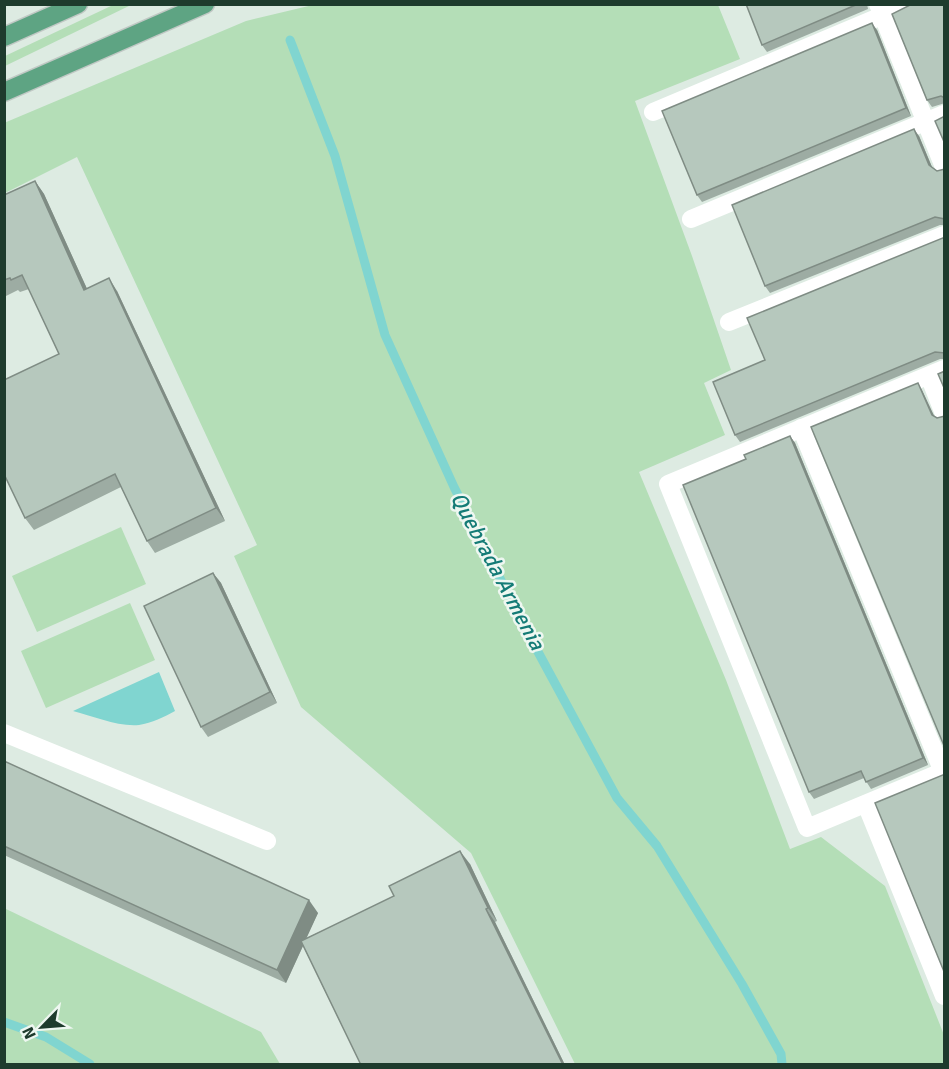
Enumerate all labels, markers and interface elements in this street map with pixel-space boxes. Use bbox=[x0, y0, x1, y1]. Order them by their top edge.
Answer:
water label: Quebrada Armenia bbox=[445, 487, 551, 655]
north arrow bbox=[12, 997, 72, 1057]
text: N bbox=[18, 1024, 41, 1042]

